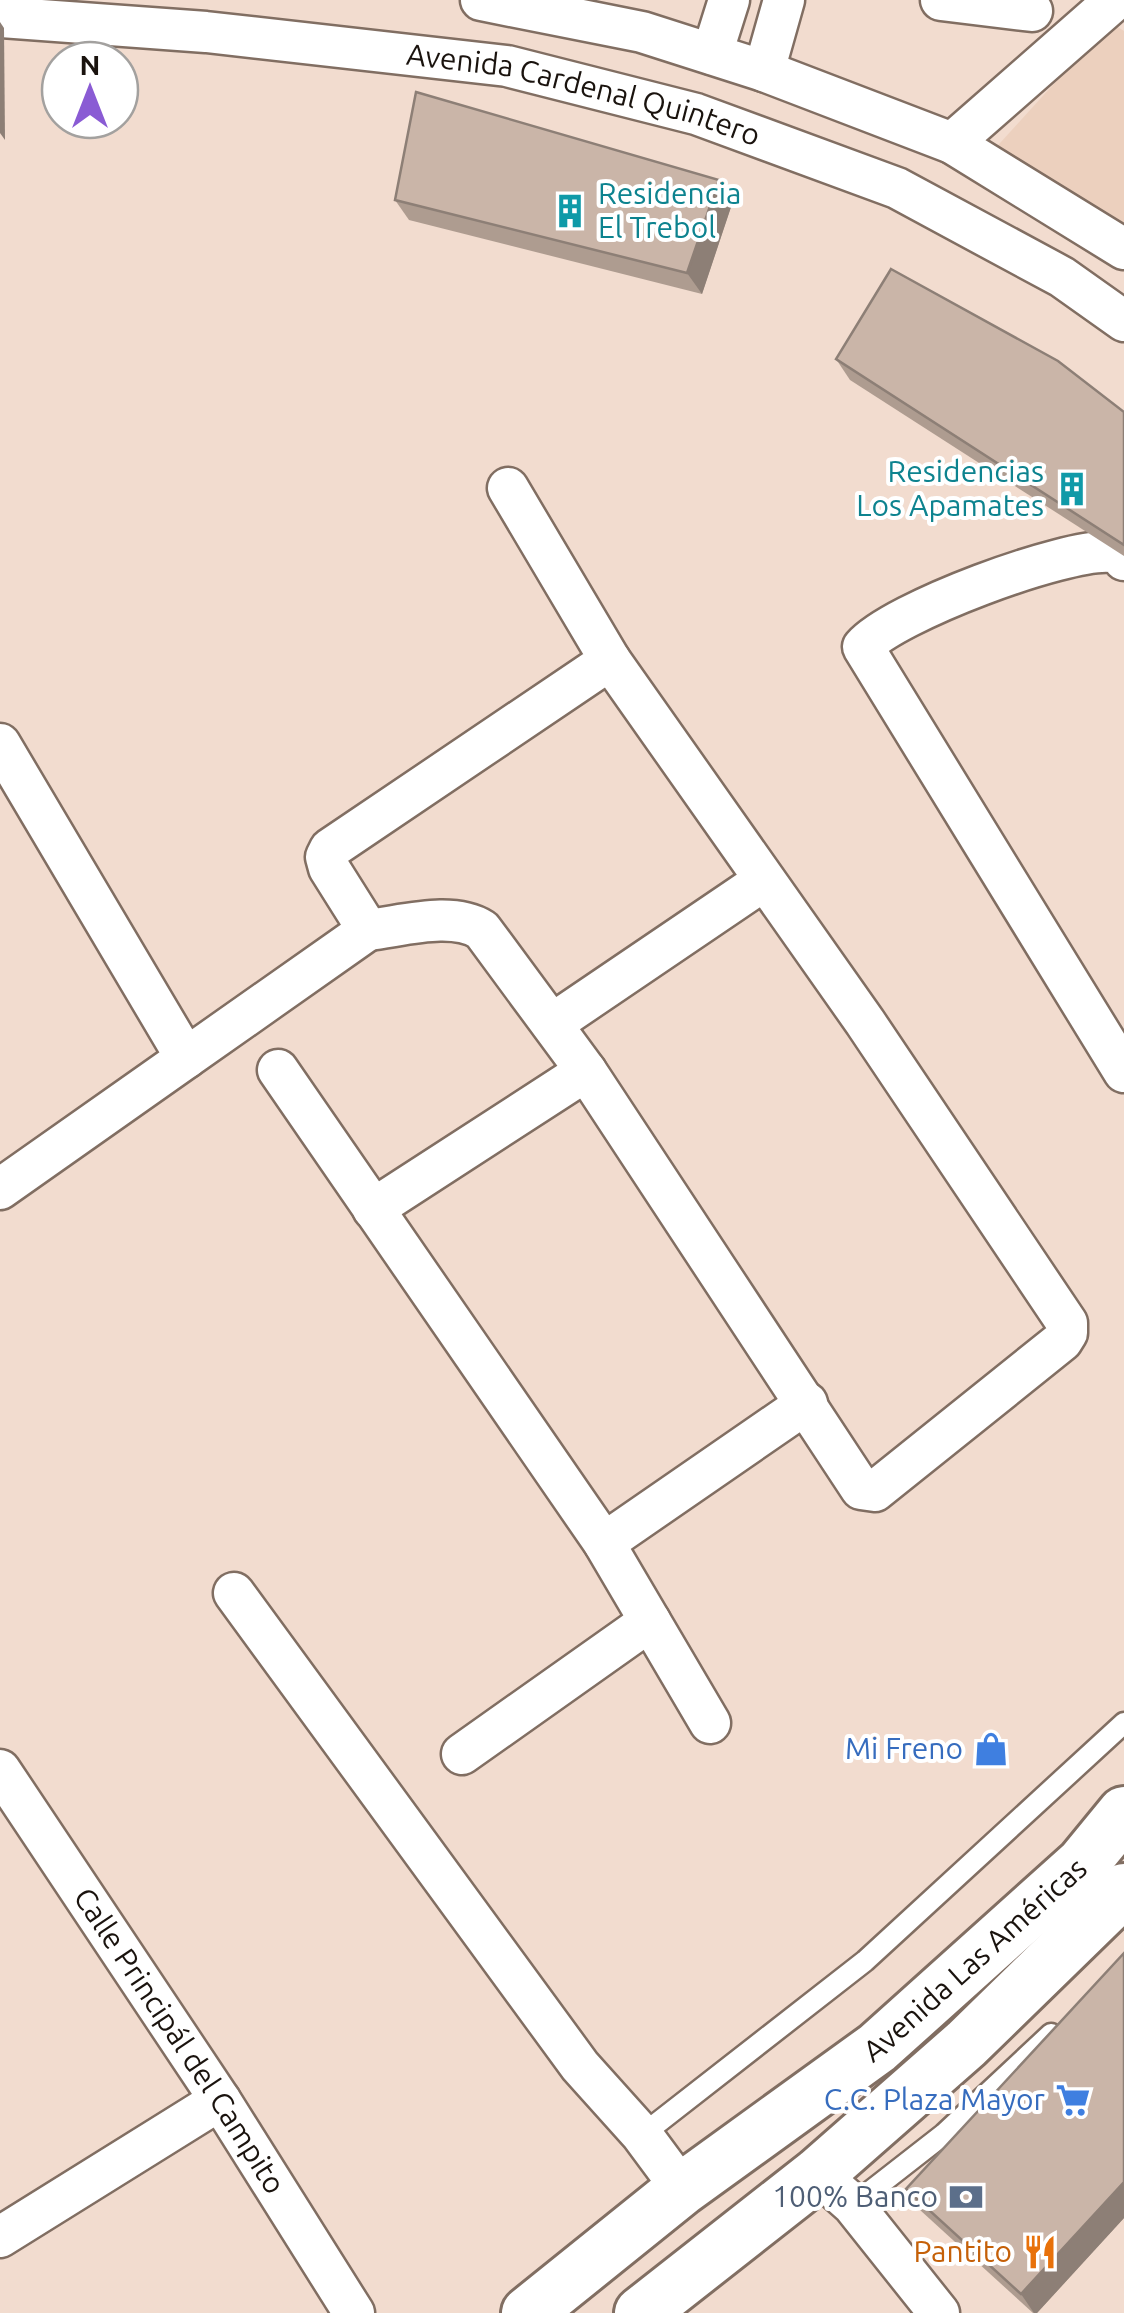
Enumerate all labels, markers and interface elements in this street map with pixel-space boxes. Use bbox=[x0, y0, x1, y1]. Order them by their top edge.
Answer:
street label: Avenida Cardenal Quintero bbox=[405, 37, 765, 152]
north arrow bbox=[40, 40, 140, 140]
text: N bbox=[80, 49, 100, 80]
place label: Residencia El Trebol bbox=[598, 176, 741, 244]
building icon: Residencia El Trebol bbox=[551, 192, 589, 230]
place label: Residencias Los Apamates bbox=[856, 454, 1044, 522]
building icon: Residencias Los Apamates bbox=[1053, 470, 1091, 508]
shop icon: Mi Freno bbox=[972, 1730, 1010, 1768]
place label: Mi Freno bbox=[845, 1731, 963, 1765]
street label: Avenida Las Américas bbox=[856, 1850, 1093, 2068]
street label: Calle Principál del Campito bbox=[68, 1881, 293, 2200]
supermarket icon: C.C. Plaza Mayor bbox=[1054, 2081, 1092, 2119]
place label: C.C. Plaza Mayor bbox=[824, 2082, 1046, 2116]
bank icon: 100% Banco bbox=[947, 2178, 985, 2216]
place label: 100% Banco bbox=[772, 2179, 938, 2213]
restaurant icon: Pantito bbox=[1021, 2233, 1059, 2271]
place label: Pantito bbox=[913, 2234, 1012, 2268]

